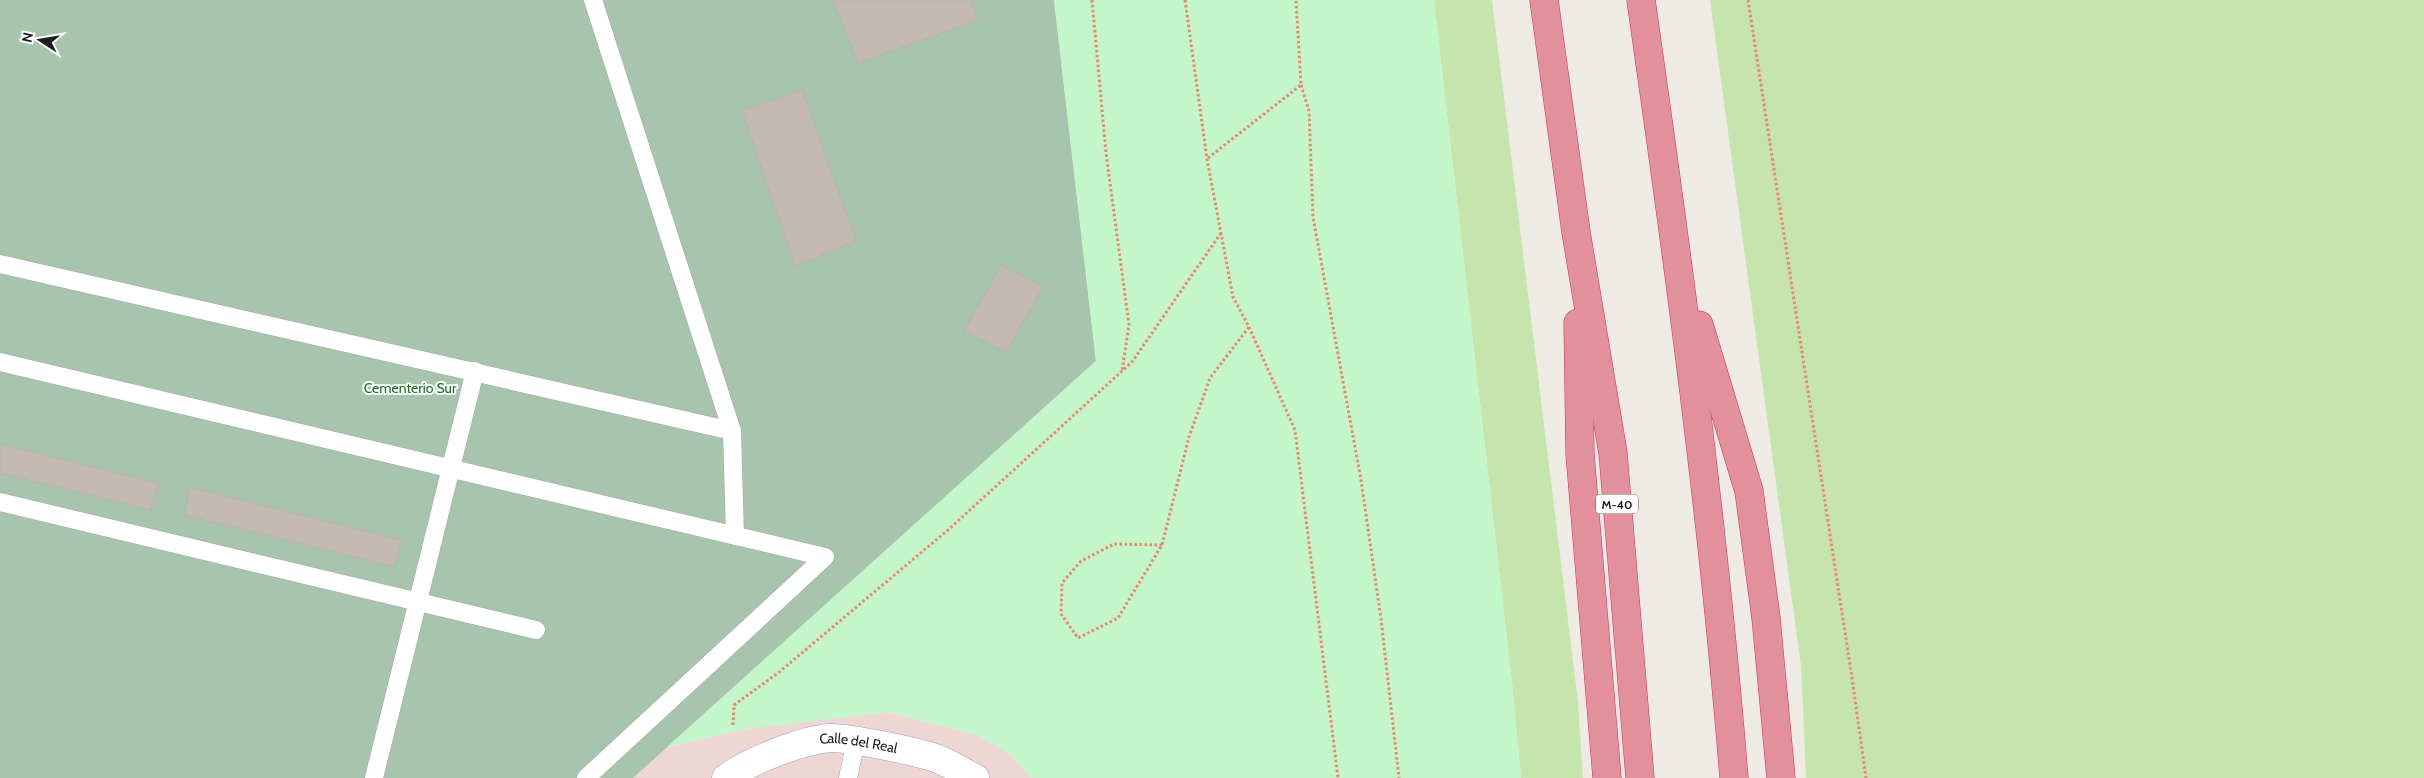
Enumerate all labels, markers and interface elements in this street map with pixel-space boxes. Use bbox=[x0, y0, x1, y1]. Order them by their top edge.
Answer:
north arrow bbox=[15, 15, 65, 65]
text: N bbox=[17, 31, 37, 44]
park label: Cementerio Sur bbox=[364, 379, 457, 397]
road number: M-40 bbox=[1596, 494, 1638, 514]
street label: Calle del Real bbox=[818, 729, 900, 757]

